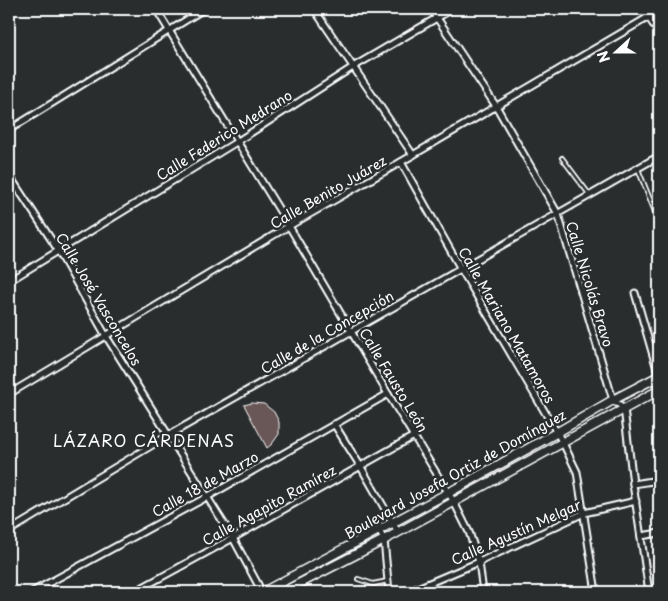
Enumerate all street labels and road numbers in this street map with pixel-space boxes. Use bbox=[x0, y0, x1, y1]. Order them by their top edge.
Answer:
street label: Calle Federico Medrano bbox=[152, 84, 296, 185]
street label: Calle Benito Juárez bbox=[266, 150, 390, 234]
street label: Calle Nicolás Bravo bbox=[561, 219, 619, 350]
street label: Calle José Vasconcelos bbox=[51, 229, 147, 369]
street label: Calle Mariano Matamoros bbox=[454, 243, 560, 407]
street label: Calle de la Concepción bbox=[256, 285, 398, 379]
street label: Calle Fausto León bbox=[354, 324, 434, 436]
street label: Boulevard Josefa Ortiz de Domínguez bbox=[341, 404, 570, 544]
street label: Calle 18 de Marzo bbox=[148, 446, 262, 522]
street label: Calle Agapito Ramírez bbox=[198, 459, 340, 551]
street label: Calle Agustín Melgar bbox=[448, 494, 585, 570]

